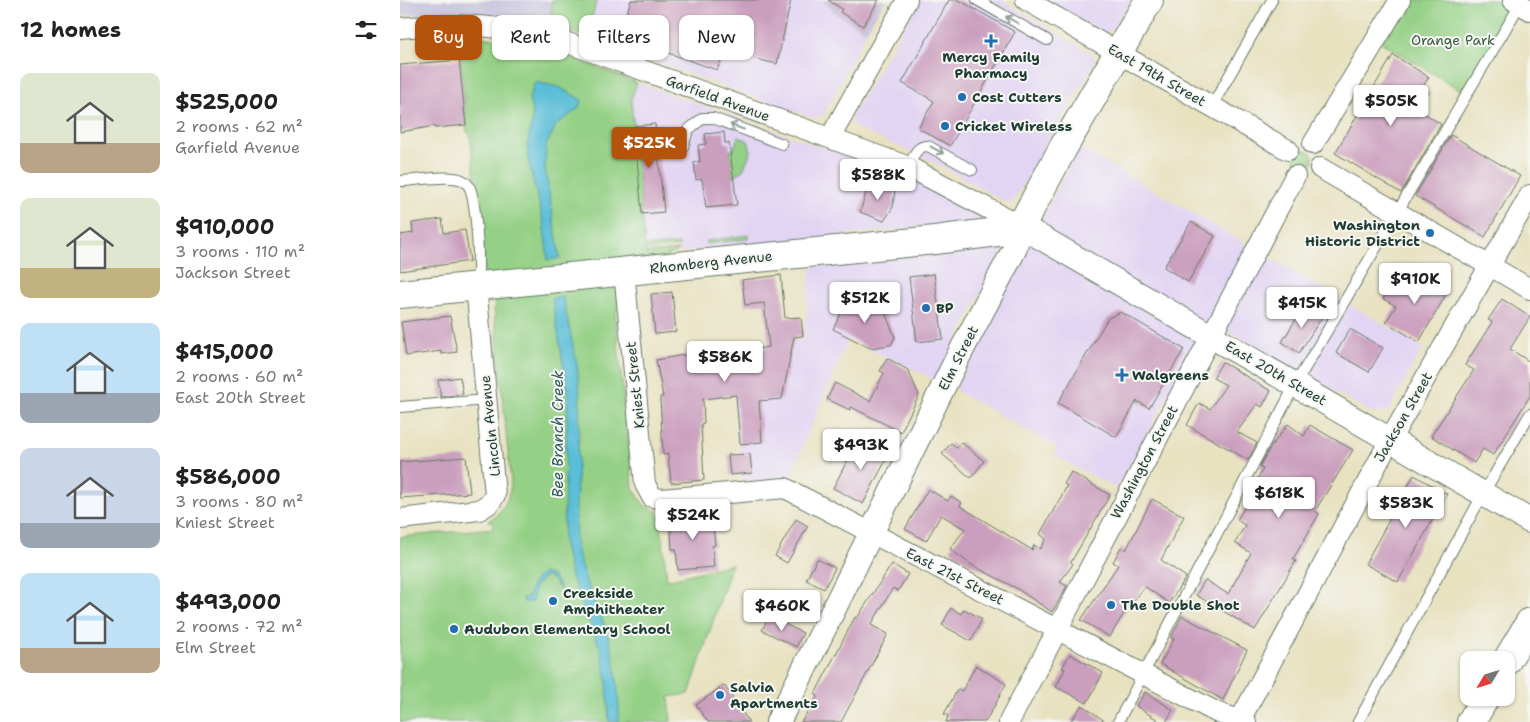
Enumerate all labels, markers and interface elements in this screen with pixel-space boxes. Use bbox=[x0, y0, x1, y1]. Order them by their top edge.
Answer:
one-way arrow bbox=[1005, 14, 1020, 24]
chip: Buy bbox=[415, 15, 482, 60]
chip: Rent bbox=[492, 15, 569, 60]
chip: Filters bbox=[579, 15, 669, 60]
chip: New bbox=[679, 15, 754, 60]
text: 12 homes bbox=[20, 16, 121, 44]
icon: filters bbox=[352, 16, 380, 44]
park label: Orange Park bbox=[1411, 31, 1495, 49]
marker: Mercy Family Pharmacy bbox=[985, 35, 997, 47]
street label: East 19th Street bbox=[1105, 40, 1209, 110]
place label: Mercy Family Pharmacy bbox=[942, 48, 1040, 82]
street label: Garfield Avenue bbox=[664, 71, 773, 125]
pin: $505K bbox=[1356, 84, 1426, 127]
text: $525,000 bbox=[175, 88, 278, 116]
place label: Cost Cutters bbox=[972, 88, 1062, 106]
text: $505K bbox=[1364, 90, 1418, 111]
marker: Cost Cutters bbox=[956, 91, 968, 103]
icon: home bbox=[60, 93, 120, 153]
text: 2 rooms · 62 m² bbox=[175, 116, 303, 137]
place label: Cricket Wireless bbox=[955, 117, 1072, 135]
marker: Cricket Wireless bbox=[939, 120, 951, 132]
one-way arrow bbox=[729, 122, 745, 131]
pin: $525K bbox=[614, 126, 684, 169]
text: $525K bbox=[623, 132, 675, 153]
text: Garfield Avenue bbox=[175, 137, 300, 158]
one-way arrow bbox=[929, 146, 943, 156]
pin: $588K bbox=[843, 158, 913, 201]
text: $588K bbox=[851, 164, 905, 185]
text: $910,000 bbox=[175, 213, 274, 241]
place label: Washington Historic District bbox=[1305, 216, 1420, 250]
icon: home bbox=[60, 218, 120, 278]
marker: Washington Historic District bbox=[1424, 227, 1436, 239]
text: 3 rooms · 110 m² bbox=[175, 241, 305, 262]
street label: Rhomberg Avenue bbox=[649, 247, 773, 277]
text: Jackson Street bbox=[175, 262, 291, 283]
pin: $910K bbox=[1380, 262, 1450, 305]
text: $910K bbox=[1390, 268, 1440, 289]
pin: $512K bbox=[830, 282, 900, 324]
pin: $415K bbox=[1267, 286, 1337, 329]
text: $512K bbox=[840, 287, 890, 308]
text: $415K bbox=[1277, 292, 1327, 313]
place label: BP bbox=[936, 299, 954, 317]
marker: BP bbox=[920, 302, 932, 314]
street label: Elm Street bbox=[934, 322, 982, 394]
street label: East 20th Street bbox=[1222, 337, 1330, 409]
text: $415,000 bbox=[175, 338, 274, 366]
pin: $586K bbox=[690, 340, 760, 383]
street label: Kniest Street bbox=[621, 341, 649, 429]
icon: home bbox=[60, 343, 120, 403]
text: $586K bbox=[698, 346, 752, 367]
text: 2 rooms · 60 m² bbox=[175, 366, 303, 387]
place label: Walgreens bbox=[1132, 366, 1209, 384]
marker: Walgreens bbox=[1116, 369, 1128, 381]
street label: Jackson Street bbox=[1370, 369, 1436, 465]
water label: Bee Branch Creek bbox=[548, 370, 568, 498]
street label: Lincoln Avenue bbox=[476, 374, 504, 477]
text: East 20th Street bbox=[175, 387, 306, 408]
street label: Washington Street bbox=[1106, 402, 1182, 522]
pin: $493K bbox=[826, 428, 896, 471]
text: $493K bbox=[834, 434, 888, 455]
text: $586,000 bbox=[175, 463, 281, 491]
icon: home bbox=[60, 468, 120, 528]
pin: $618K bbox=[1244, 476, 1314, 519]
text: $618K bbox=[1254, 482, 1304, 503]
pin: $583K bbox=[1371, 486, 1441, 529]
text: 3 rooms · 80 m² bbox=[175, 491, 303, 512]
text: $583K bbox=[1379, 492, 1433, 513]
pin: $524K bbox=[658, 498, 728, 541]
text: $524K bbox=[666, 504, 720, 525]
text: Kniest Street bbox=[175, 512, 275, 533]
street label: East 21st Street bbox=[903, 543, 1007, 609]
place label: Creekside Amphitheater bbox=[563, 584, 665, 618]
text: $493,000 bbox=[175, 588, 281, 616]
pin: $460K bbox=[747, 590, 817, 632]
icon: home bbox=[60, 593, 120, 653]
marker: Creekside Amphitheater bbox=[547, 595, 559, 607]
text: $460K bbox=[754, 595, 810, 616]
place label: The Double Shot bbox=[1121, 596, 1240, 614]
marker: The Double Shot bbox=[1105, 599, 1117, 611]
text: 2 rooms · 72 m² bbox=[175, 616, 303, 637]
place label: Audubon Elementary School bbox=[464, 620, 671, 638]
marker: Audubon Elementary School bbox=[448, 623, 460, 635]
text: Elm Street bbox=[175, 637, 256, 658]
north arrow bbox=[1460, 651, 1515, 706]
map controls bbox=[1460, 651, 1515, 706]
place label: Salvia Apartments bbox=[730, 678, 818, 712]
marker: Salvia Apartments bbox=[714, 689, 726, 701]

